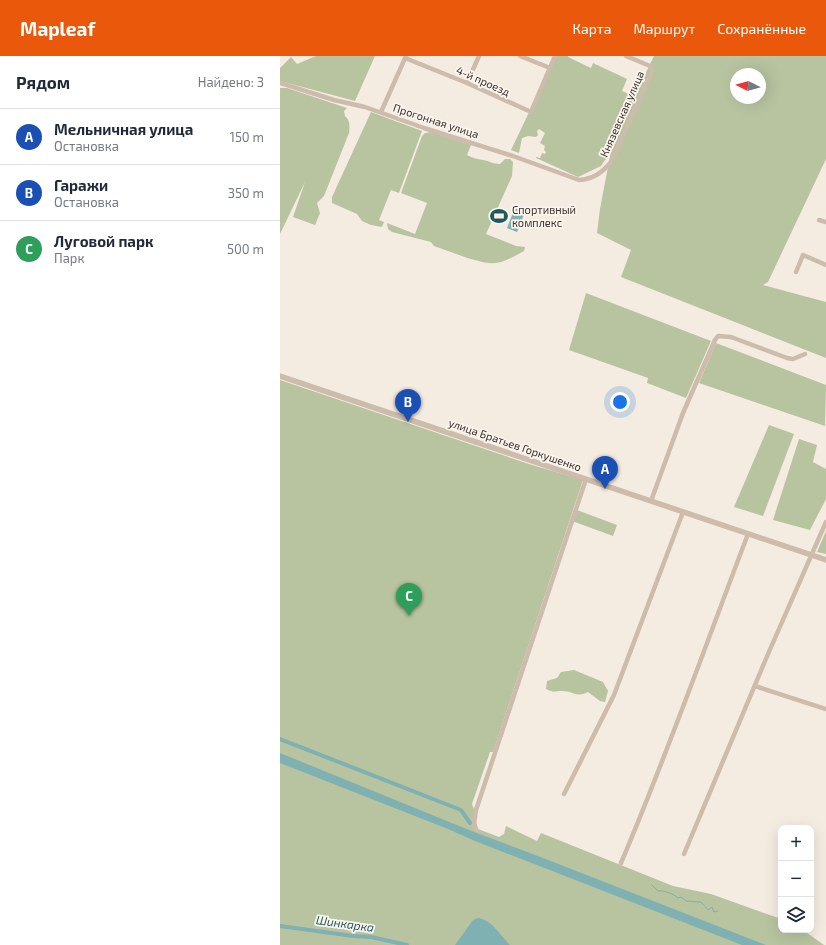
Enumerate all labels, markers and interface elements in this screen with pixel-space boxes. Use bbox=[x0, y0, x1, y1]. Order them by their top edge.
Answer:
text: Mapleaf bbox=[20, 17, 95, 40]
text: Карта bbox=[573, 20, 611, 37]
text: Маршрут bbox=[633, 20, 695, 37]
text: Сохранённые bbox=[717, 20, 806, 37]
street label: 4-й проезд bbox=[454, 63, 513, 98]
north arrow bbox=[730, 68, 766, 104]
street label: Князевская улица bbox=[597, 69, 647, 159]
text: Рядом bbox=[16, 72, 70, 92]
text: Найдено: 3 bbox=[198, 74, 264, 90]
street label: Прогонная улица bbox=[391, 101, 481, 141]
text: Мельничная улица bbox=[54, 120, 193, 138]
text: A bbox=[25, 129, 33, 145]
text: 150 m bbox=[230, 129, 264, 145]
text: Остановка bbox=[54, 138, 119, 154]
text: Гаражи bbox=[54, 176, 108, 194]
text: B bbox=[25, 185, 33, 201]
text: 350 m bbox=[228, 185, 264, 201]
text: Остановка bbox=[54, 194, 119, 210]
place label: Спортивный комплекс bbox=[512, 203, 576, 229]
sports icon: Спортивный комплекс bbox=[489, 206, 509, 226]
text: Луговой парк bbox=[54, 232, 153, 250]
text: C bbox=[25, 241, 33, 257]
text: 500 m bbox=[227, 241, 264, 257]
text: Парк bbox=[54, 250, 84, 266]
pin: B bbox=[395, 389, 421, 422]
your location bbox=[610, 392, 630, 412]
street label: улица Братьев Горкушенко bbox=[447, 416, 583, 474]
pin: A bbox=[592, 456, 618, 489]
pin: C bbox=[396, 583, 422, 616]
map controls bbox=[778, 825, 814, 933]
button: + bbox=[778, 825, 814, 861]
button: − bbox=[778, 861, 814, 897]
button: layers bbox=[778, 897, 814, 933]
water label: Шинкарка bbox=[315, 912, 375, 934]

